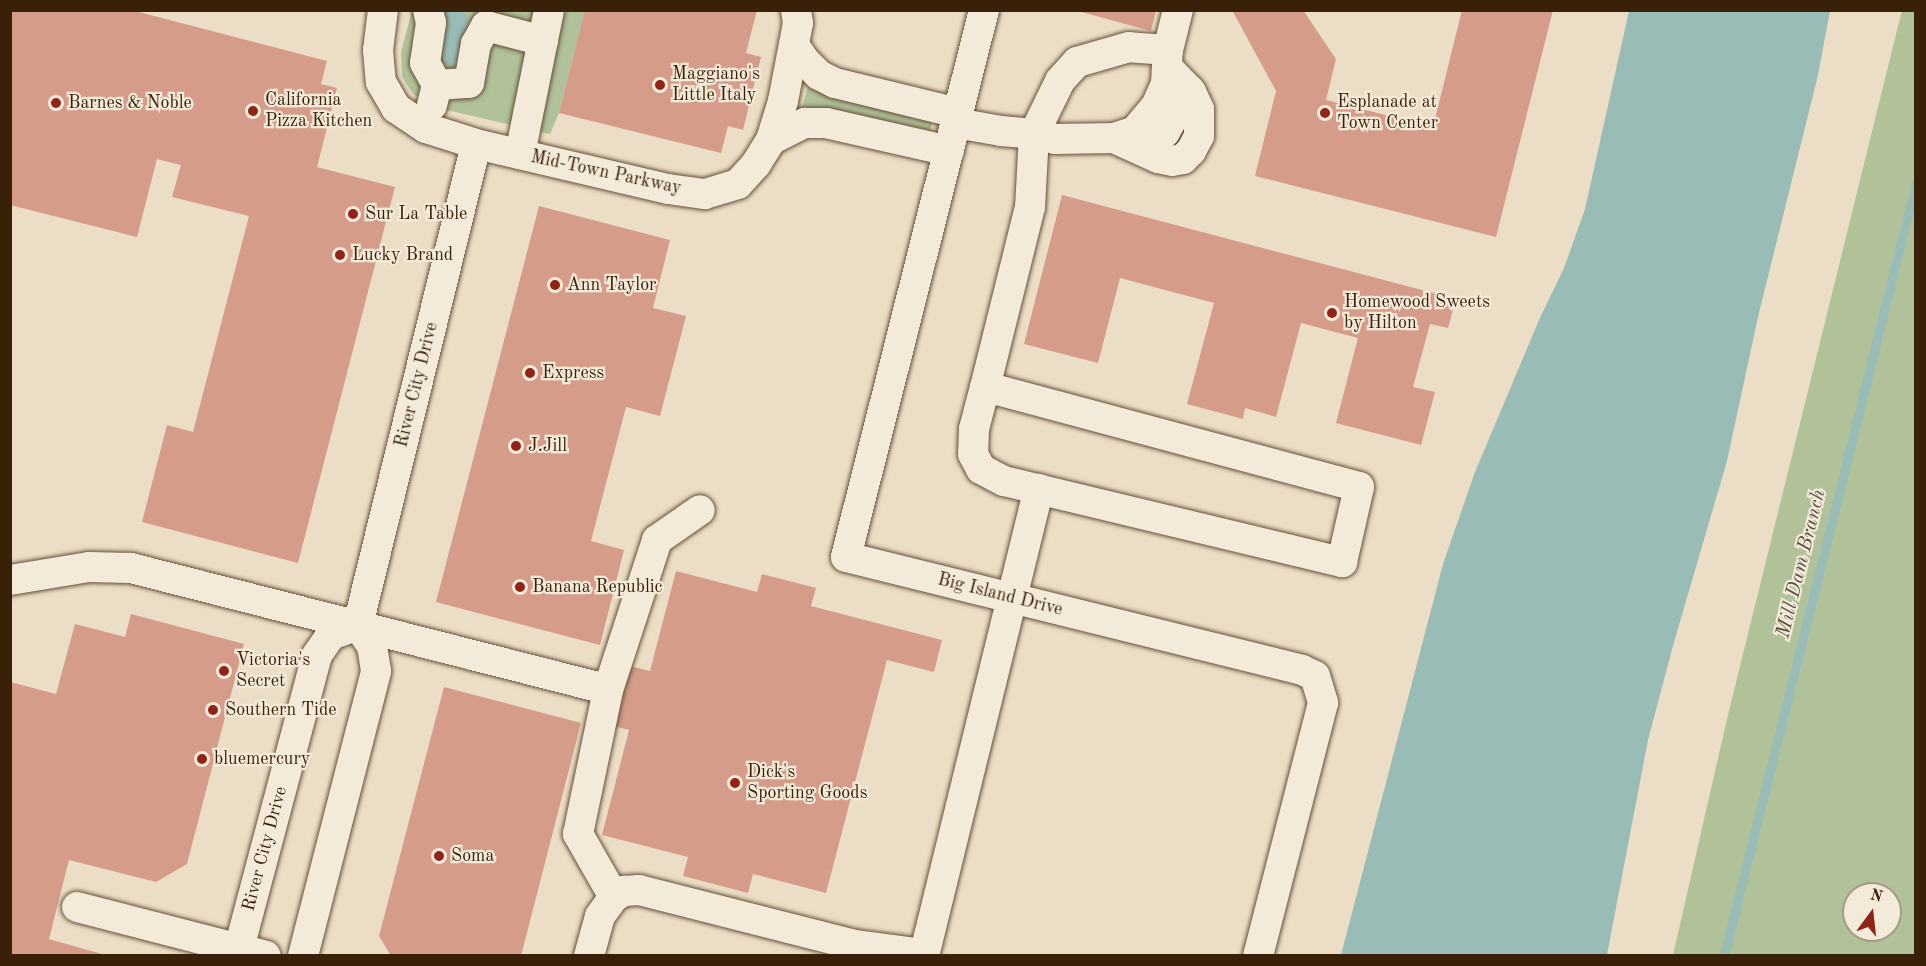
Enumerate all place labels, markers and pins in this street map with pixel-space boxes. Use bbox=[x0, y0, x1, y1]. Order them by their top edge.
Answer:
place label: Maggiano's Little Italy bbox=[672, 64, 760, 106]
marker: Maggiano's Little Italy bbox=[653, 78, 667, 92]
place label: California Pizza Kitchen bbox=[265, 90, 372, 132]
place label: Barnes & Noble bbox=[68, 92, 192, 114]
place label: Esplanade at Town Center bbox=[1337, 92, 1438, 134]
marker: Barnes & Noble bbox=[49, 96, 63, 110]
marker: California Pizza Kitchen bbox=[246, 104, 260, 118]
marker: Esplanade at Town Center bbox=[1318, 106, 1332, 120]
place label: Sur La Table bbox=[365, 203, 467, 225]
marker: Sur La Table bbox=[346, 207, 360, 221]
place label: Lucky Brand bbox=[352, 244, 453, 266]
marker: Lucky Brand bbox=[333, 248, 347, 262]
place label: Ann Taylor bbox=[567, 274, 656, 296]
marker: Ann Taylor bbox=[548, 278, 562, 292]
place label: Homewood Sweets by Hilton bbox=[1344, 292, 1490, 334]
marker: Homewood Sweets by Hilton bbox=[1325, 306, 1339, 320]
place label: Express bbox=[542, 362, 604, 384]
marker: Express bbox=[523, 366, 537, 380]
place label: J.Jill bbox=[528, 435, 567, 457]
marker: J.Jill bbox=[509, 439, 523, 453]
place label: Banana Republic bbox=[532, 576, 662, 598]
marker: Banana Republic bbox=[513, 580, 527, 594]
place label: Victoria's Secret bbox=[236, 650, 310, 692]
marker: Victoria's Secret bbox=[217, 664, 231, 678]
place label: Southern Tide bbox=[225, 699, 337, 721]
marker: Southern Tide bbox=[206, 703, 220, 717]
place label: bluemercury bbox=[214, 748, 310, 770]
marker: bluemercury bbox=[195, 752, 209, 766]
place label: Dick's Sporting Goods bbox=[747, 762, 867, 804]
marker: Dick's Sporting Goods bbox=[728, 776, 742, 790]
place label: Soma bbox=[451, 845, 494, 867]
marker: Soma bbox=[432, 849, 446, 863]

